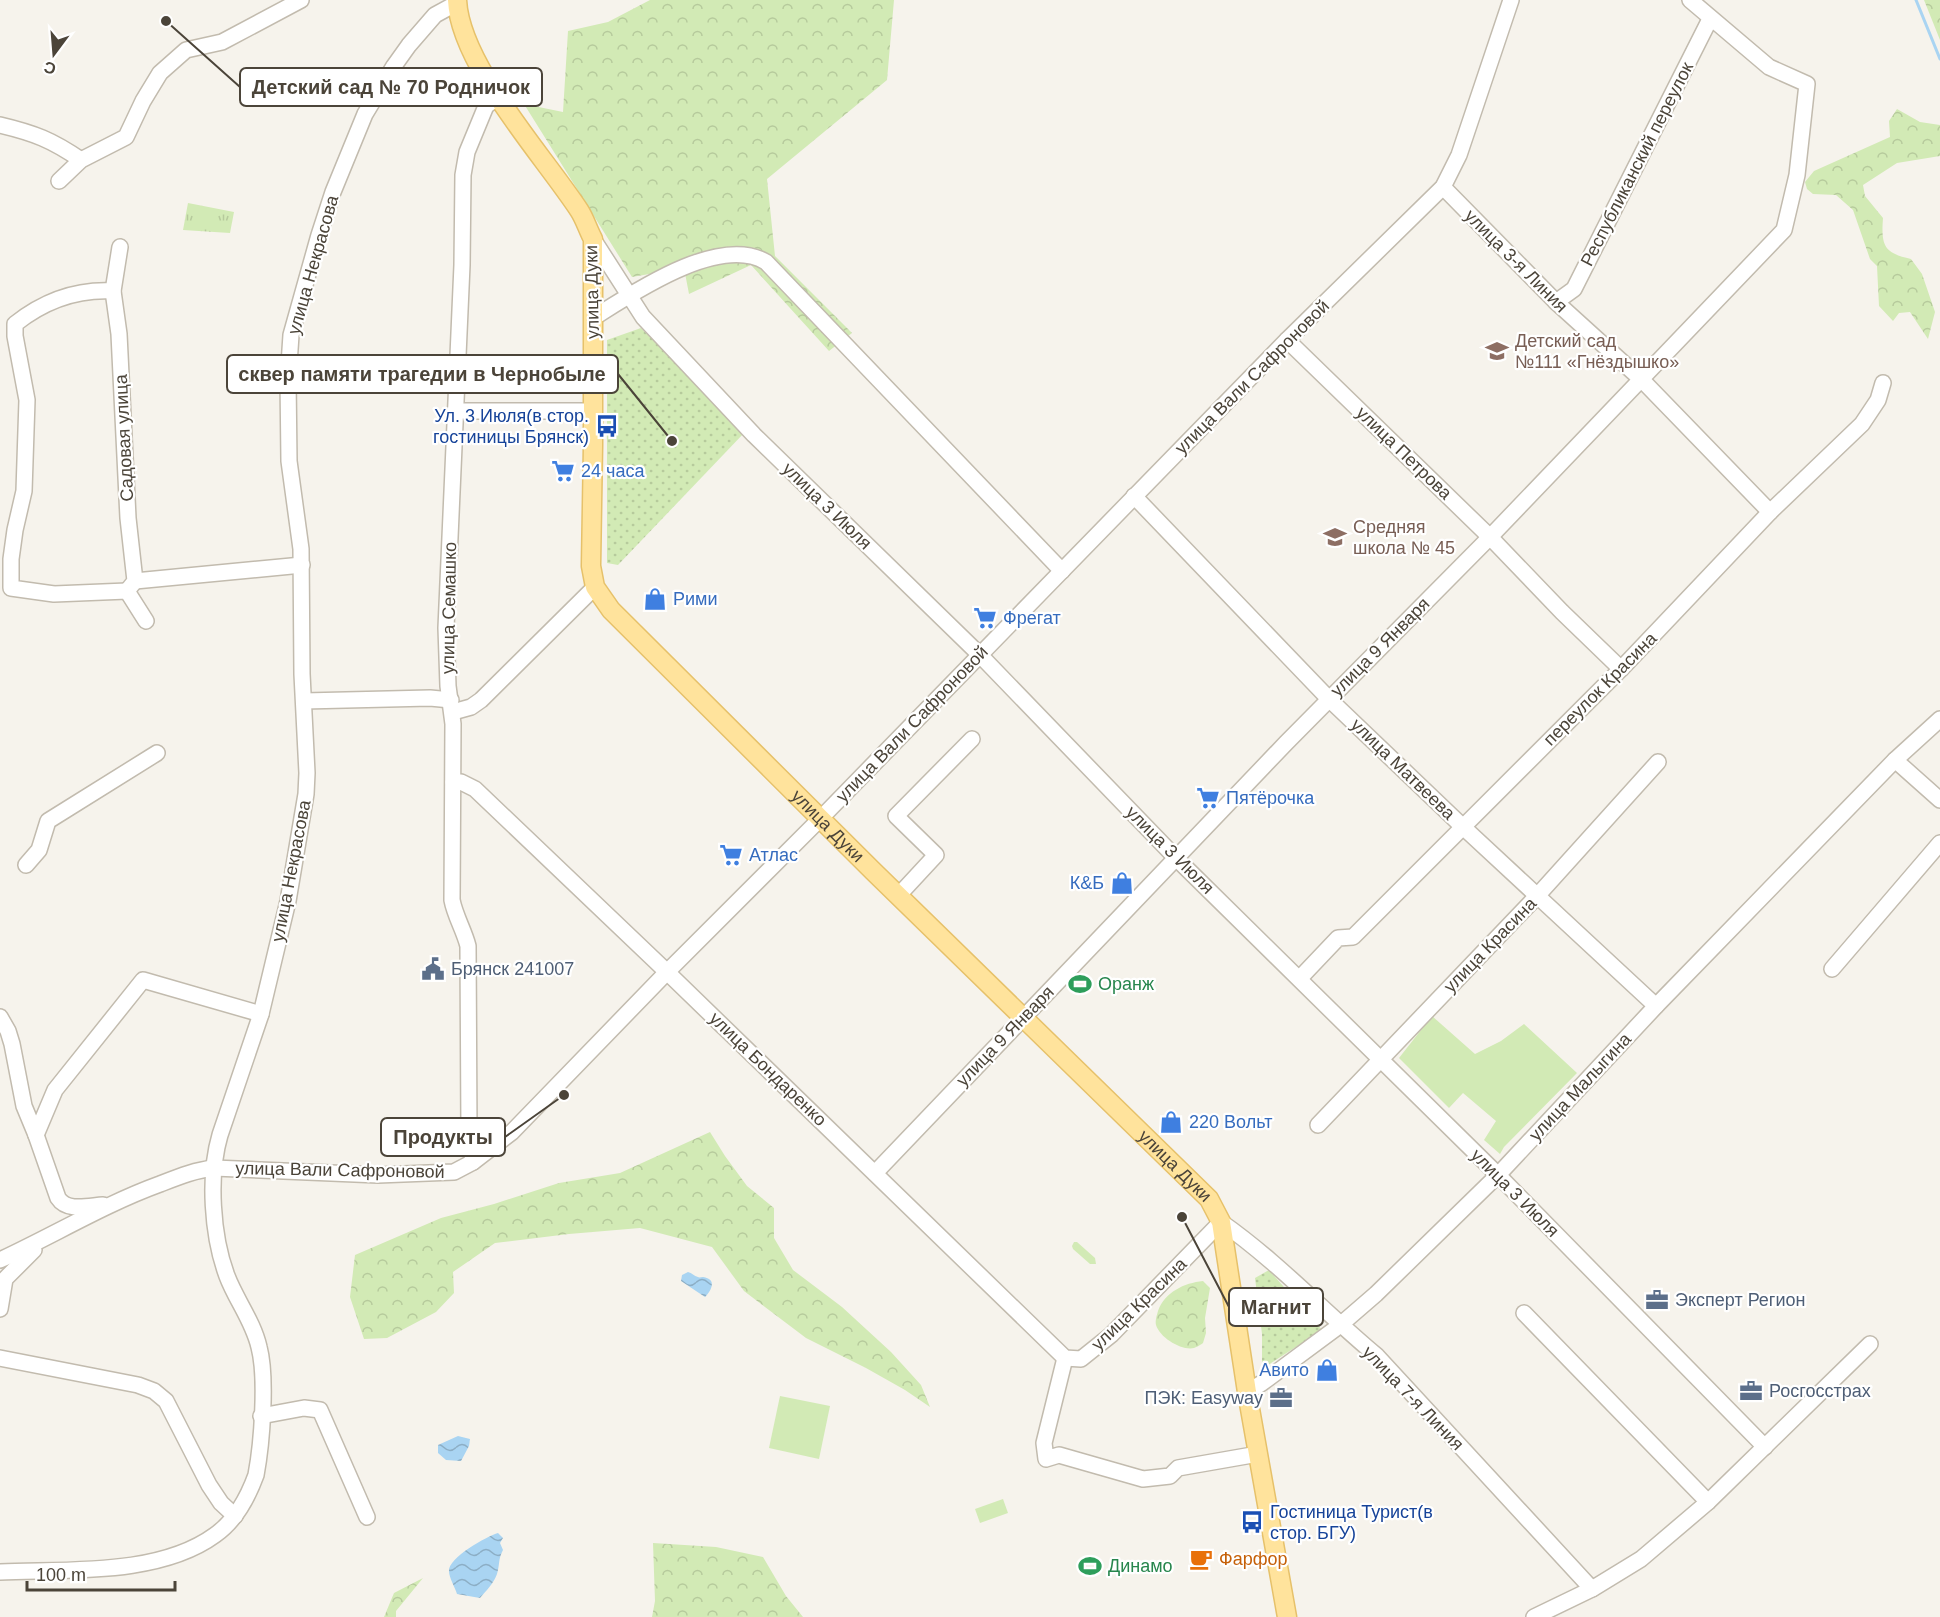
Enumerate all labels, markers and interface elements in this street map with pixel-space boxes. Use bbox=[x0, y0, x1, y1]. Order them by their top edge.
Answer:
north arrow bbox=[24, 24, 84, 84]
text: С bbox=[42, 58, 58, 78]
street label: Республиканский переулок bbox=[1577, 59, 1697, 269]
callout: Детский сад № 70 Родничок bbox=[240, 68, 542, 106]
text: Детский сад № 70 Родничок bbox=[252, 76, 531, 98]
street label: улица Некрасова bbox=[284, 192, 343, 337]
street label: улица 3-я Линия bbox=[1461, 206, 1571, 316]
street label: улица Дуки bbox=[581, 245, 603, 339]
street label: улица Вали Сафроновой bbox=[1171, 296, 1333, 458]
place label: Детский сад №111 «Гнёздышко» bbox=[1515, 331, 1679, 372]
school or university icon: Детский сад №111 «Гнёздышко» bbox=[1484, 338, 1510, 364]
callout: сквер памяти трагедии в Чернобыле bbox=[227, 355, 618, 393]
text: сквер памяти трагедии в Чернобыле bbox=[238, 363, 606, 385]
street label: Садовая улица bbox=[111, 373, 137, 502]
street label: улица Петрова bbox=[1352, 403, 1456, 504]
place label: Ул. 3 Июля(в стор. гостиницы Брянск) bbox=[433, 406, 589, 447]
bus stop icon: Ул. 3 Июля(в стор. гостиницы Брянск) bbox=[594, 413, 620, 439]
supermarket icon: 24 часа bbox=[550, 458, 576, 484]
street label: улица 3 Июля bbox=[778, 459, 876, 553]
place label: 24 часа bbox=[581, 461, 645, 481]
place label: Средняя школа № 45 bbox=[1353, 517, 1455, 558]
school or university icon: Средняя школа № 45 bbox=[1322, 524, 1348, 550]
street label: улица Семашко bbox=[438, 542, 460, 674]
shop icon: Рими bbox=[642, 586, 668, 612]
place label: Рими bbox=[673, 589, 718, 609]
street label: улица 9 Января bbox=[1326, 593, 1434, 701]
supermarket icon: Фрегат bbox=[972, 605, 998, 631]
place label: Фрегат bbox=[1003, 608, 1061, 628]
street label: переулок Красина bbox=[1539, 628, 1661, 750]
street label: улица Вали Сафроновой bbox=[832, 642, 992, 806]
street label: улица Матвеева bbox=[1347, 714, 1460, 824]
supermarket icon: Пятёрочка bbox=[1195, 785, 1221, 811]
street label: улица Дуки bbox=[787, 786, 868, 866]
place label: Пятёрочка bbox=[1226, 788, 1315, 808]
street label: улица Некрасова bbox=[267, 797, 315, 944]
street label: улица 3 Июля bbox=[1122, 802, 1218, 898]
supermarket icon: Атлас bbox=[718, 842, 744, 868]
place label: Атлас bbox=[749, 845, 798, 865]
shop icon: К&Б bbox=[1109, 870, 1135, 896]
place label: К&Б bbox=[1070, 873, 1104, 893]
street label: улица Красина bbox=[1440, 893, 1541, 997]
public building icon: Брянск 241007 bbox=[420, 956, 446, 982]
place label: Брянск 241007 bbox=[451, 959, 574, 979]
sports icon: Оранж bbox=[1067, 971, 1093, 997]
place label: Оранж bbox=[1098, 974, 1154, 994]
street label: улица 9 Января bbox=[952, 982, 1058, 1090]
street label: улица Бондаренко bbox=[705, 1008, 831, 1130]
street label: улица Малыгина bbox=[1525, 1028, 1636, 1145]
shop icon: 220 Вольт bbox=[1158, 1109, 1184, 1135]
place label: 220 Вольт bbox=[1189, 1112, 1272, 1132]
callout: Продукты bbox=[381, 1118, 505, 1156]
text: Продукты bbox=[393, 1126, 493, 1148]
street label: улица Дуки bbox=[1134, 1126, 1216, 1206]
street label: улица 3 Июля bbox=[1467, 1145, 1563, 1241]
street label: улица Вали Сафроновой bbox=[235, 1158, 445, 1182]
street label: улица Красина bbox=[1087, 1253, 1191, 1354]
office icon: Эксперт Регион bbox=[1644, 1287, 1670, 1313]
callout: Магнит bbox=[1229, 1288, 1323, 1326]
place label: Эксперт Регион bbox=[1675, 1290, 1805, 1310]
text: Магнит bbox=[1241, 1296, 1311, 1318]
street label: улица 7-я Линия bbox=[1358, 1342, 1468, 1454]
shop icon: Авито bbox=[1314, 1357, 1340, 1383]
place label: Авито bbox=[1259, 1360, 1309, 1380]
office icon: Росгосстрах bbox=[1738, 1378, 1764, 1404]
place label: Росгосстрах bbox=[1769, 1381, 1871, 1401]
office icon: ПЭК: Easyway bbox=[1268, 1385, 1294, 1411]
place label: ПЭК: Easyway bbox=[1145, 1388, 1263, 1408]
place label: Гостиница Турист(в стор. БГУ) bbox=[1270, 1502, 1433, 1543]
bus stop icon: Гостиница Турист(в стор. БГУ) bbox=[1239, 1509, 1265, 1535]
cafe icon: Фарфор bbox=[1188, 1546, 1214, 1572]
place label: Фарфор bbox=[1219, 1549, 1288, 1569]
sports icon: Динамо bbox=[1077, 1553, 1103, 1579]
scale bar bbox=[27, 1554, 176, 1592]
place label: Динамо bbox=[1108, 1556, 1173, 1576]
text: 100 m bbox=[36, 1565, 86, 1585]

